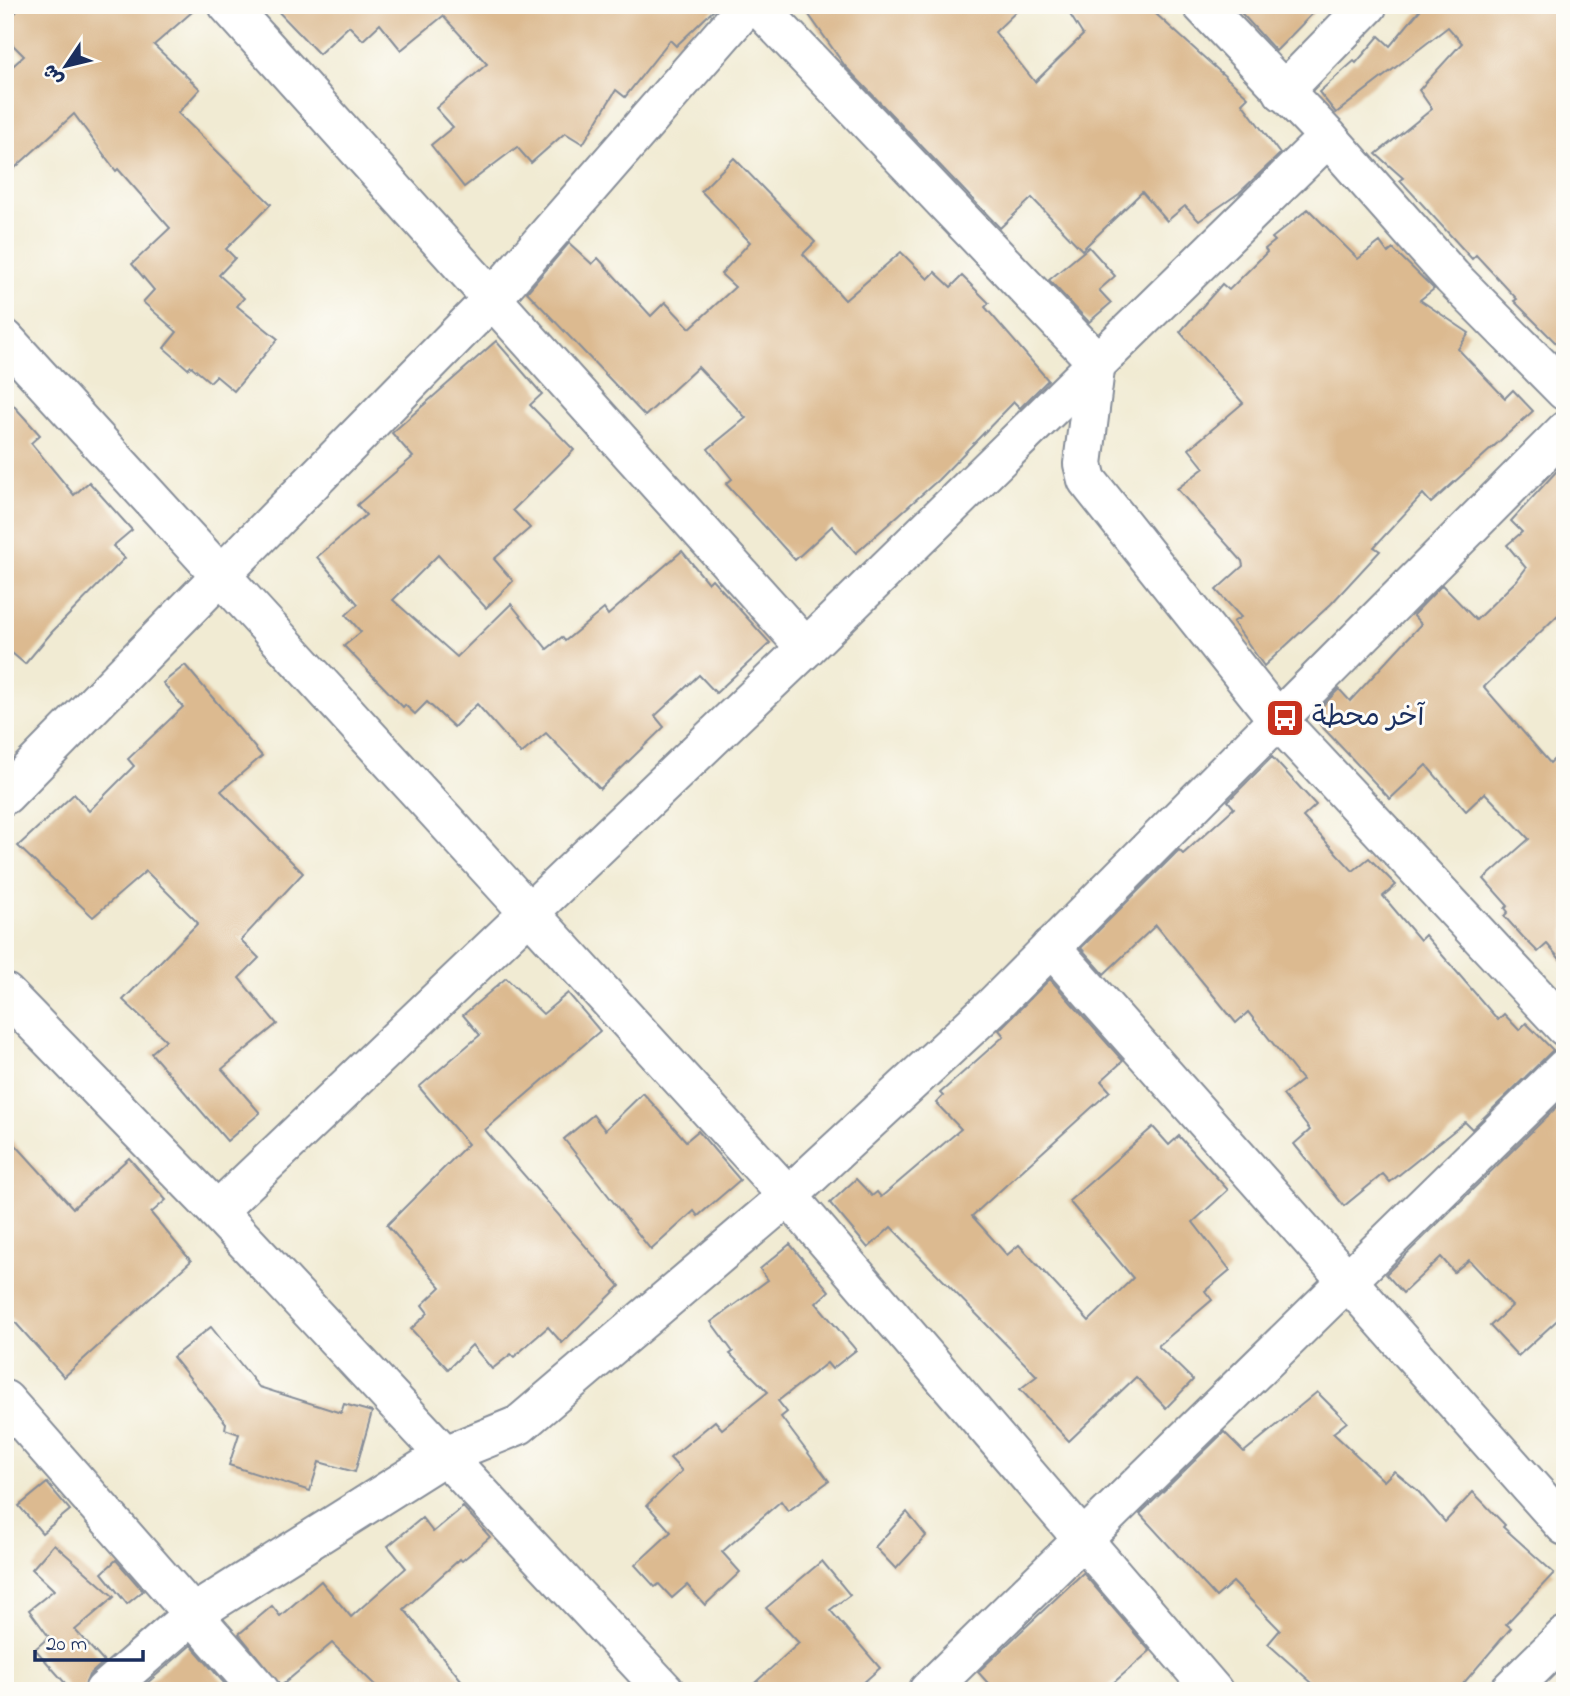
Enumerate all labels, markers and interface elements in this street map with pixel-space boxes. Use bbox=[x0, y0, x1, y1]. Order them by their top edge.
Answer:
north arrow bbox=[32, 32, 102, 102]
text: ش bbox=[37, 58, 71, 91]
bus stop icon: آخر محطة bbox=[1264, 697, 1306, 739]
place label: آخر محطة bbox=[1312, 698, 1426, 739]
scale bar bbox=[35, 1619, 144, 1663]
text: 20 m bbox=[46, 1630, 87, 1660]

